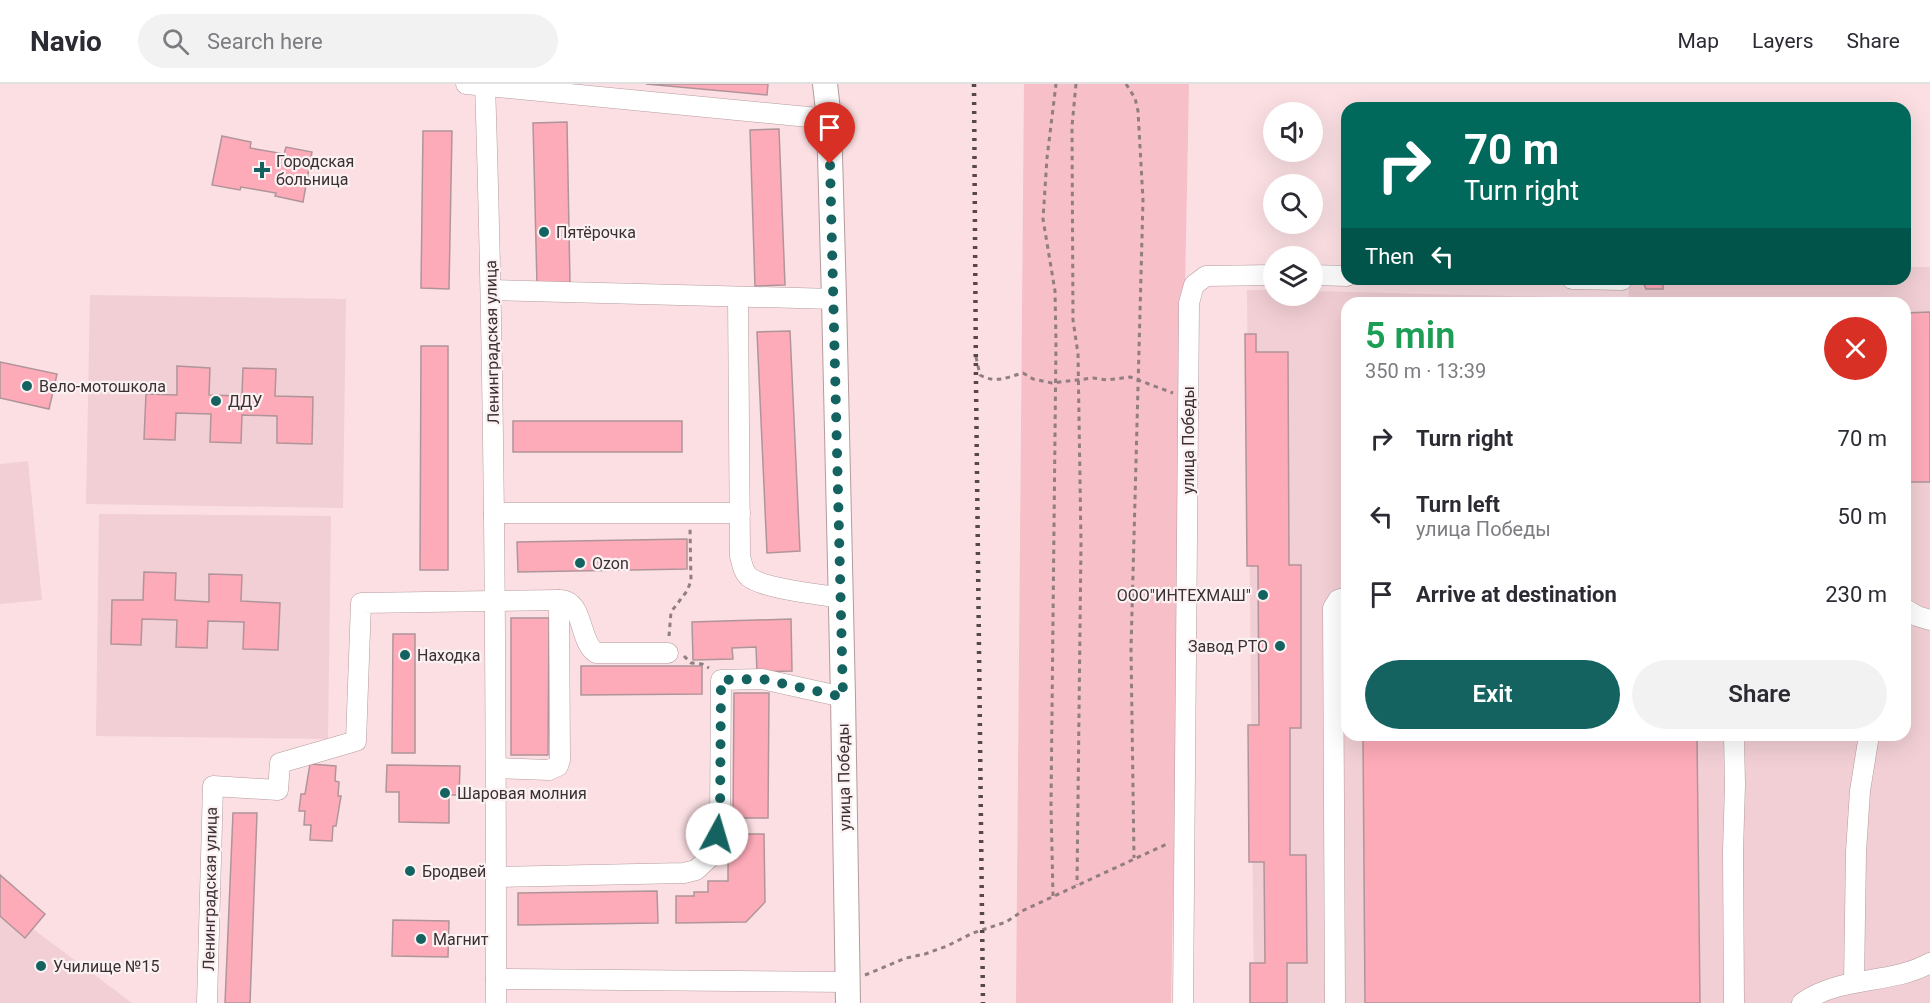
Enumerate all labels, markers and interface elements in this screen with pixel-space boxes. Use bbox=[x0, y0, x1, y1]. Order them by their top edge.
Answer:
search box bbox=[138, 14, 558, 68]
text: Navio bbox=[30, 25, 102, 58]
icon: search bbox=[159, 25, 192, 58]
text: Search here bbox=[207, 29, 323, 54]
text: Map bbox=[1677, 29, 1719, 53]
text: Layers bbox=[1752, 29, 1813, 53]
text: Share bbox=[1846, 29, 1900, 53]
pin bbox=[804, 102, 855, 164]
map controls bbox=[1263, 102, 1323, 306]
button: sound bbox=[1263, 102, 1323, 162]
icon: arrive bbox=[813, 111, 846, 144]
text: 70 m bbox=[1464, 125, 1559, 174]
icon: right bbox=[1365, 126, 1443, 204]
place label: Городская больница bbox=[276, 152, 354, 189]
marker: Городская больница bbox=[253, 161, 271, 179]
button: search bbox=[1263, 174, 1323, 234]
text: Turn right bbox=[1464, 175, 1579, 207]
place label: Пятёрочка bbox=[556, 223, 636, 242]
marker: Пятёрочка bbox=[537, 225, 551, 239]
icon: left bbox=[1426, 240, 1459, 273]
text: Then bbox=[1365, 244, 1414, 269]
button: layers bbox=[1263, 246, 1323, 306]
street label: Ленинградская улица bbox=[481, 260, 503, 424]
text: 5 min bbox=[1365, 315, 1455, 357]
button: close bbox=[1824, 317, 1887, 380]
text: 350 m · 13:39 bbox=[1365, 359, 1486, 383]
place label: Вело-мотошкола bbox=[39, 377, 166, 396]
marker: Вело-мотошкола bbox=[20, 379, 34, 393]
street label: улица Победы bbox=[1179, 386, 1198, 494]
place label: ДДУ bbox=[228, 392, 262, 411]
marker: ДДУ bbox=[209, 394, 223, 408]
icon: right bbox=[1365, 422, 1398, 455]
text: Turn right bbox=[1416, 426, 1513, 451]
text: 70 m bbox=[1838, 426, 1887, 451]
text: Turn left bbox=[1416, 492, 1500, 517]
icon: left bbox=[1365, 500, 1398, 533]
text: 50 m bbox=[1838, 504, 1887, 529]
text: улица Победы bbox=[1416, 517, 1551, 541]
place label: Ozon bbox=[592, 554, 629, 573]
marker: Ozon bbox=[573, 556, 587, 570]
icon: arrive bbox=[1365, 578, 1398, 611]
text: Arrive at destination bbox=[1416, 582, 1617, 607]
text: 230 m bbox=[1825, 582, 1887, 607]
place label: ООО"ИНТЕХМАШ" bbox=[1117, 586, 1251, 605]
marker: ООО"ИНТЕХМАШ" bbox=[1256, 588, 1270, 602]
place label: Завод РТО bbox=[1188, 637, 1268, 656]
marker: Завод РТО bbox=[1273, 639, 1287, 653]
place label: Находка bbox=[417, 646, 480, 665]
marker: Находка bbox=[398, 648, 412, 662]
button: Exit bbox=[1365, 660, 1620, 729]
button: Share bbox=[1632, 660, 1887, 729]
street label: улица Победы bbox=[834, 723, 854, 831]
place label: Шаровая молния bbox=[457, 784, 587, 803]
marker: Шаровая молния bbox=[438, 786, 452, 800]
position arrow bbox=[685, 802, 749, 866]
street label: Ленинградская улица bbox=[199, 807, 221, 971]
place label: Бродвей bbox=[422, 862, 486, 881]
marker: Бродвей bbox=[403, 864, 417, 878]
place label: Магнит bbox=[433, 930, 489, 949]
marker: Магнит bbox=[414, 932, 428, 946]
place label: Училище №15 bbox=[53, 957, 160, 976]
marker: Училище №15 bbox=[34, 959, 48, 973]

